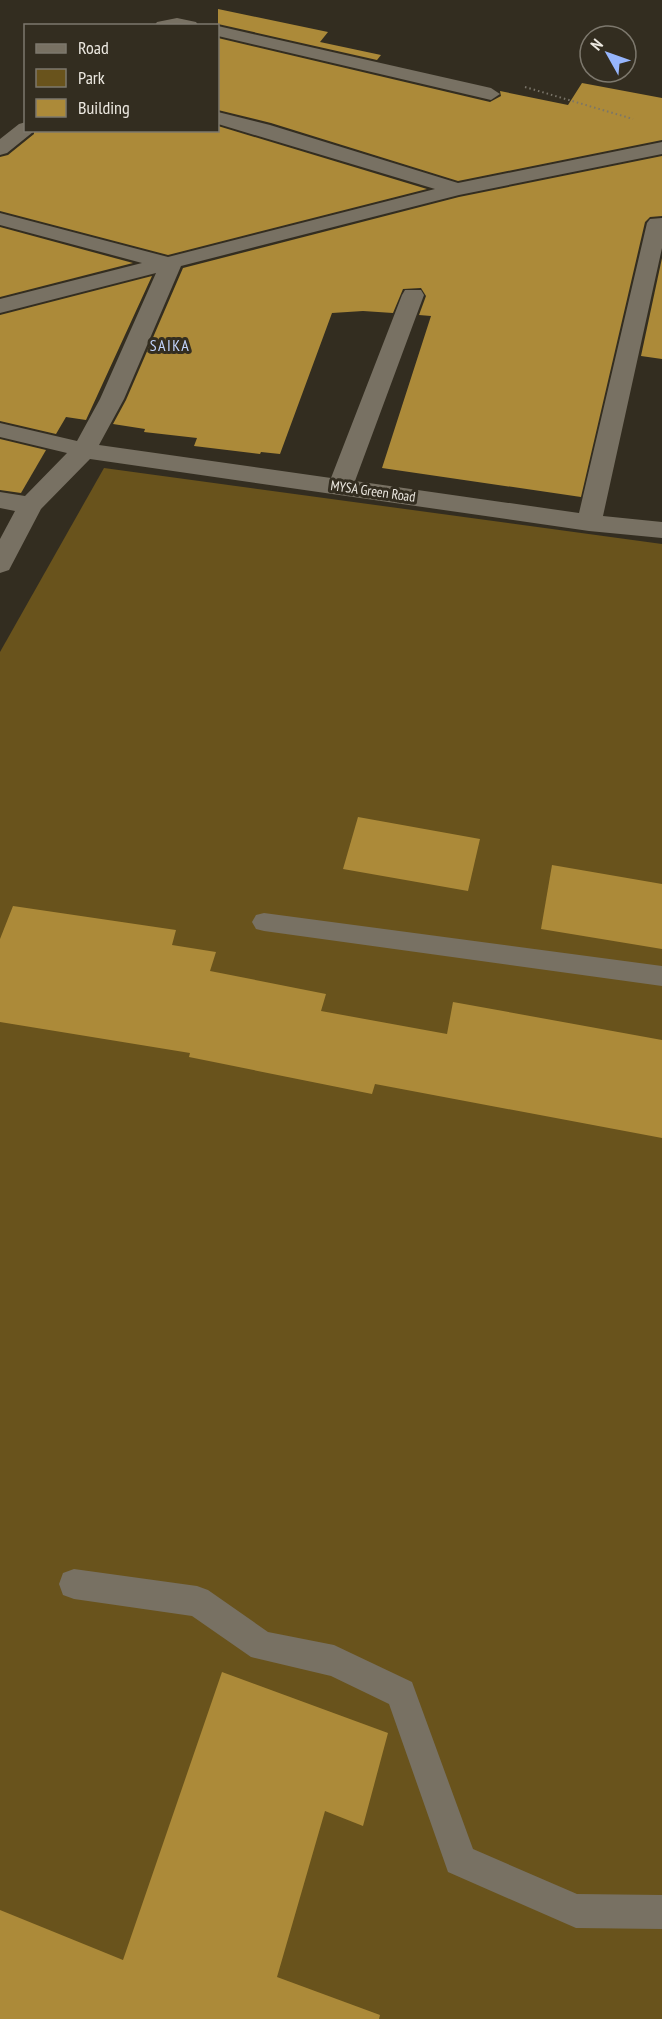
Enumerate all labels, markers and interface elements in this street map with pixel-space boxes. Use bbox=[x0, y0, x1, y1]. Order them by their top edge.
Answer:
legend bbox=[24, 24, 219, 132]
north arrow bbox=[578, 24, 638, 84]
text: N bbox=[586, 35, 607, 54]
text: Road bbox=[78, 36, 109, 59]
text: Park bbox=[78, 66, 105, 89]
text: Building bbox=[78, 96, 130, 119]
district label: SAIKA bbox=[150, 335, 190, 355]
street label: MYSA Green Road bbox=[329, 476, 417, 506]

